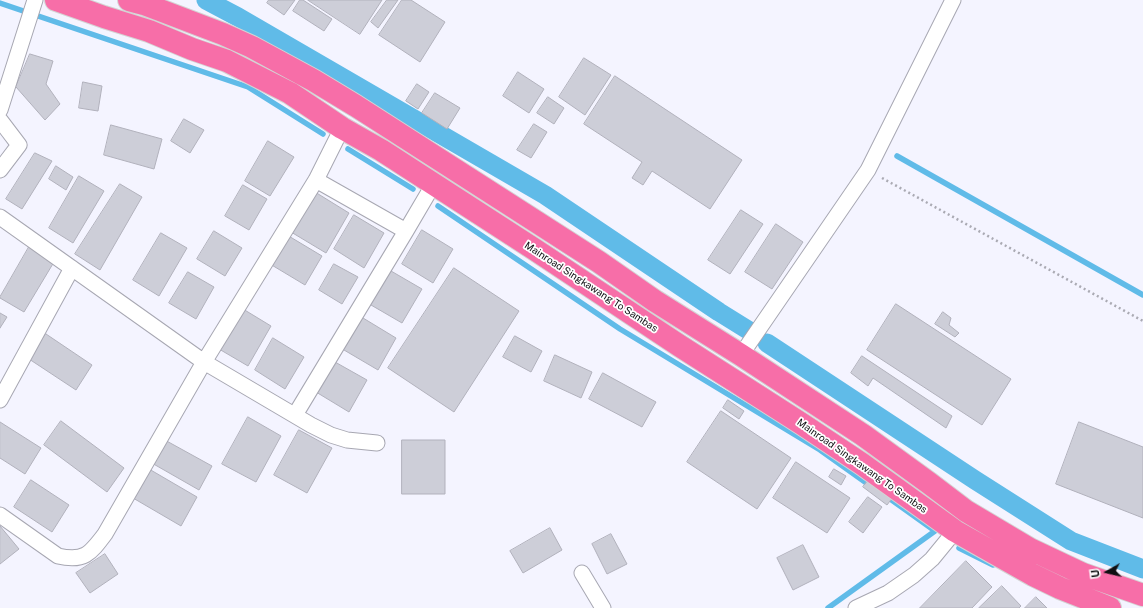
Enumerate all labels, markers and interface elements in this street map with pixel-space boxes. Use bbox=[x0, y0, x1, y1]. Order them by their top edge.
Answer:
street label: Mainroad Singkawang To Sambas bbox=[522, 239, 660, 335]
street label: Mainroad Singkawang To Sambas bbox=[795, 416, 929, 516]
north arrow bbox=[1087, 552, 1127, 592]
text: U bbox=[1089, 569, 1102, 578]

